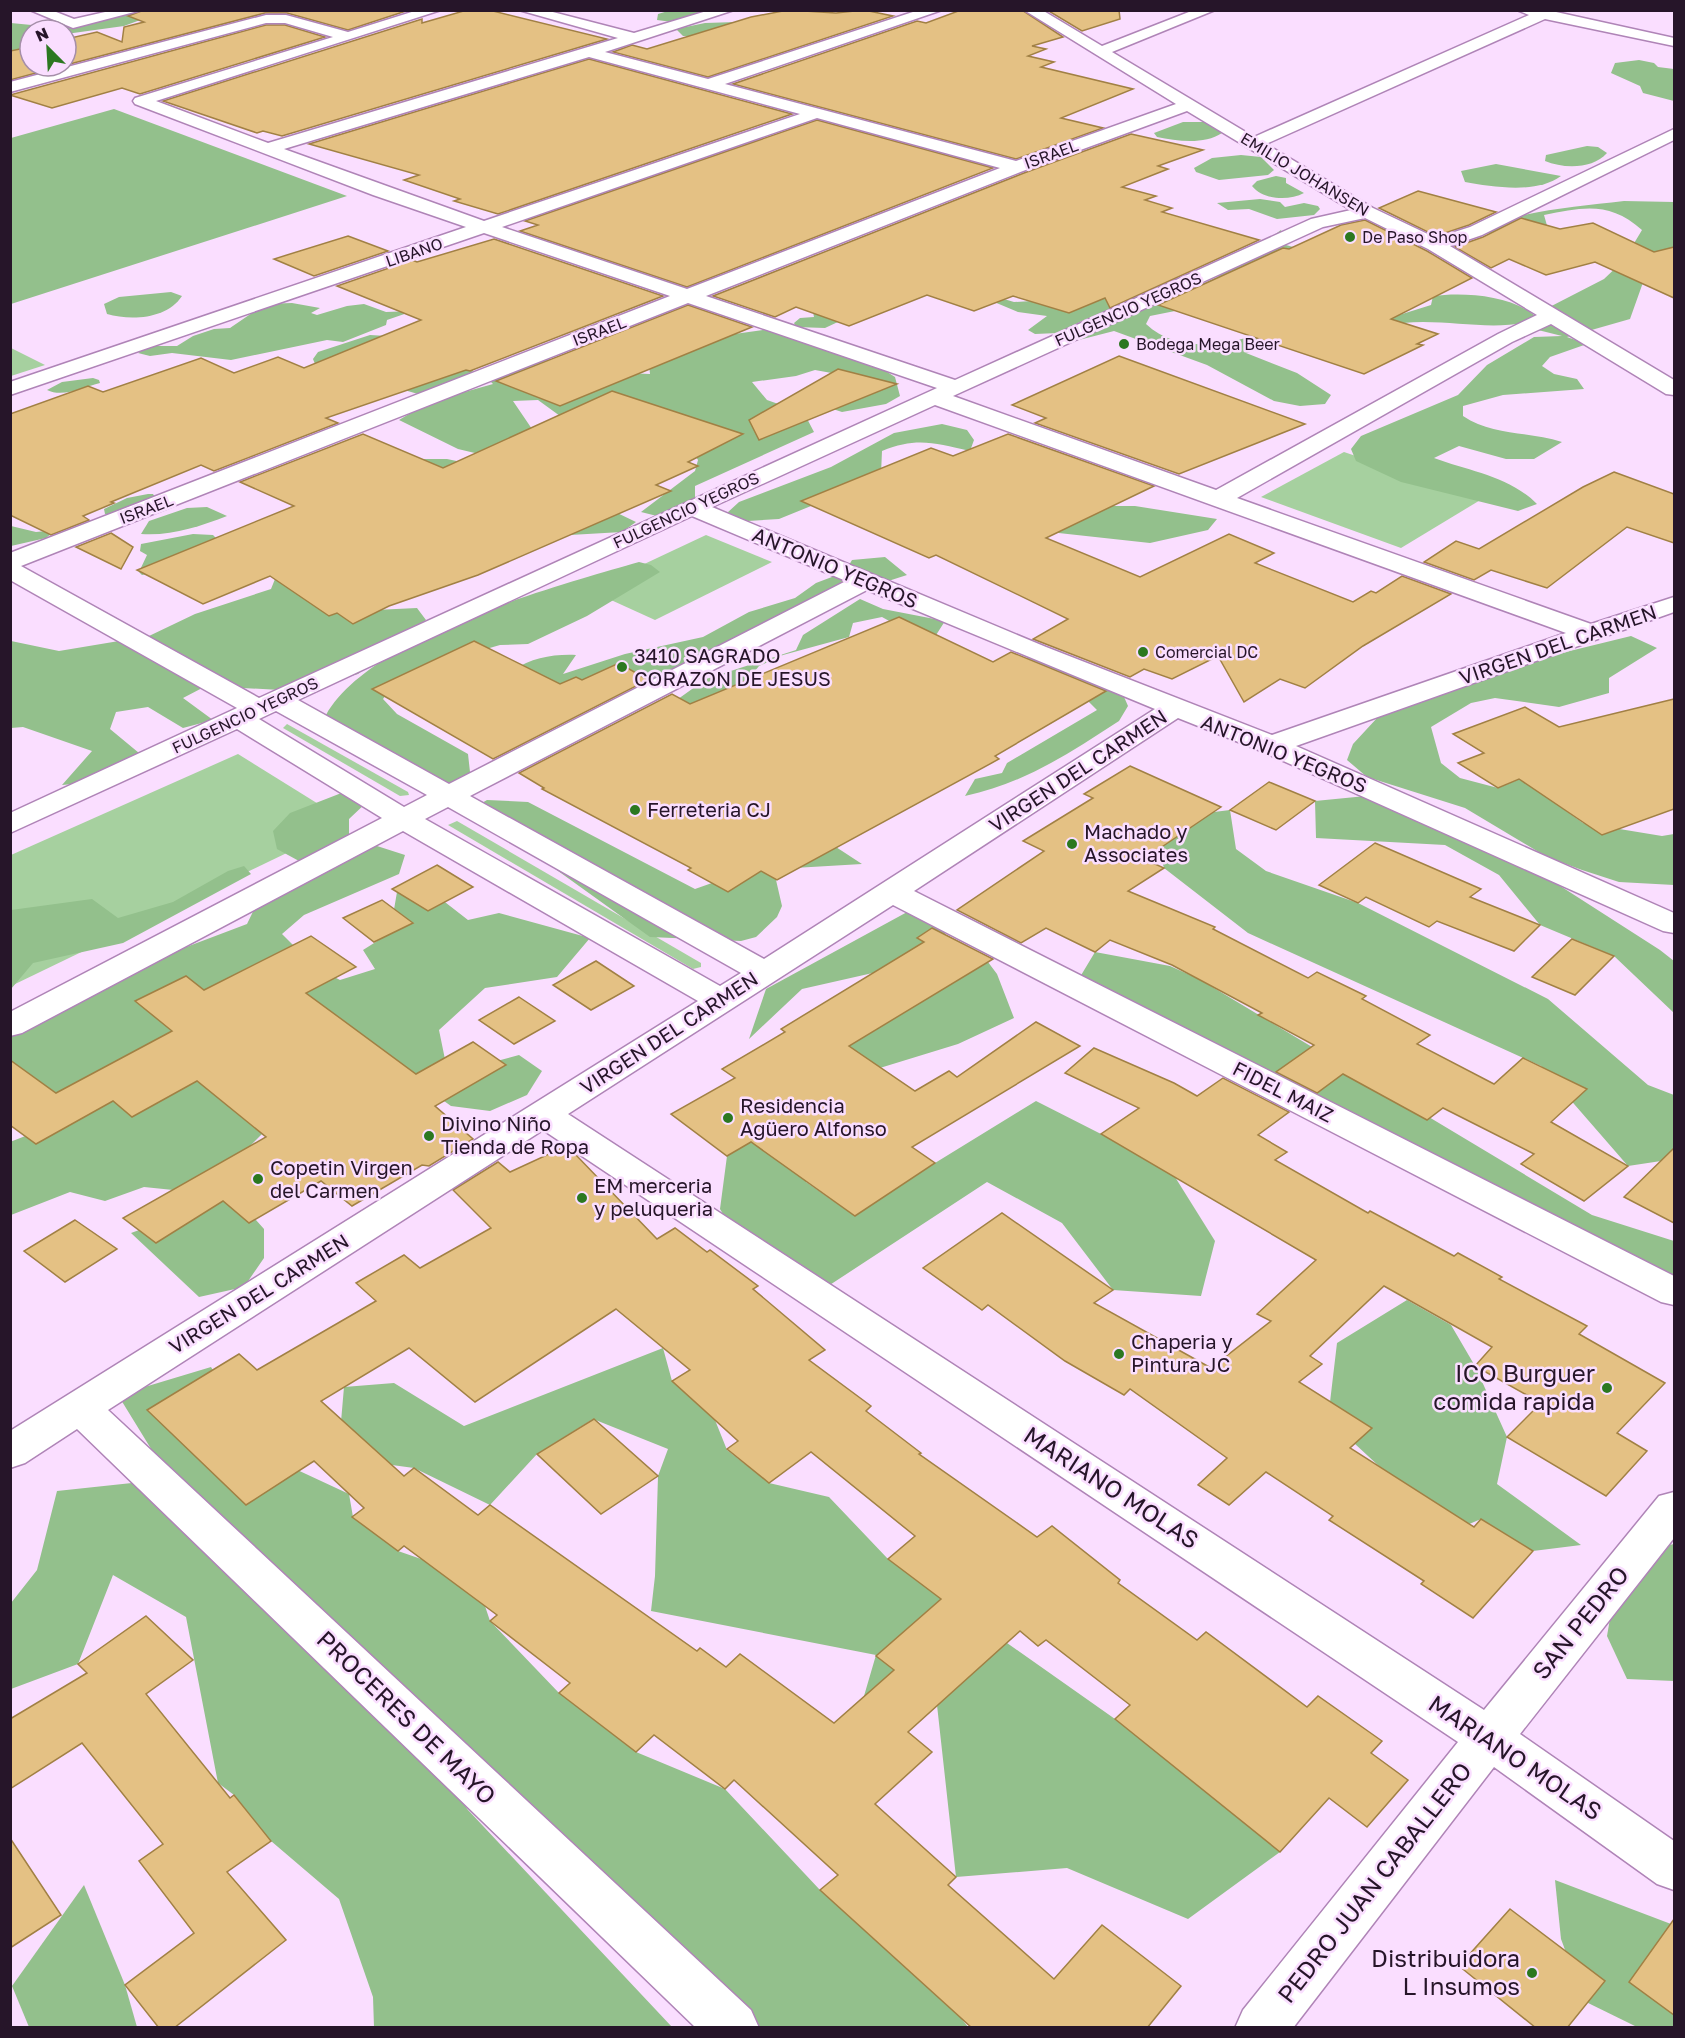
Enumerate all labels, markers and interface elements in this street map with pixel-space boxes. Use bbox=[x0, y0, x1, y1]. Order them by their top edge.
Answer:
north arrow bbox=[18, 18, 78, 78]
text: N bbox=[32, 23, 52, 46]
street label: EMILIO JOHANSEN bbox=[1237, 128, 1373, 220]
street label: ISRAEL bbox=[1021, 135, 1081, 173]
place label: De Paso Shop bbox=[1362, 227, 1468, 247]
marker: De Paso Shop bbox=[1343, 230, 1357, 244]
street label: LIBANO bbox=[383, 233, 445, 271]
street label: FULGENCIO YEGROS bbox=[1051, 268, 1205, 350]
street label: ISRAEL bbox=[569, 312, 629, 350]
place label: Bodega Mega Beer bbox=[1136, 334, 1280, 354]
marker: Bodega Mega Beer bbox=[1117, 337, 1131, 351]
street label: FULGENCIO YEGROS bbox=[610, 467, 762, 553]
street label: ISRAEL bbox=[116, 490, 176, 528]
street label: ANTONIO YEGROS bbox=[749, 521, 921, 613]
street label: VIRGEN DEL CARMEN bbox=[1456, 599, 1660, 689]
place label: Comercial DC bbox=[1155, 642, 1258, 662]
place label: 3410 SAGRADO CORAZON DE JESUS bbox=[634, 643, 831, 690]
marker: Comercial DC bbox=[1136, 645, 1150, 659]
marker: 3410 SAGRADO CORAZON DE JESUS bbox=[615, 660, 629, 674]
street label: FULGENCIO YEGROS bbox=[169, 672, 321, 758]
street label: VIRGEN DEL CARMEN bbox=[984, 704, 1171, 837]
street label: ANTONIO YEGROS bbox=[1198, 709, 1371, 797]
place label: Ferreteria CJ bbox=[647, 797, 771, 821]
marker: Ferreteria CJ bbox=[628, 803, 642, 817]
place label: Machado y Associates bbox=[1084, 819, 1188, 866]
marker: Machado y Associates bbox=[1065, 837, 1079, 851]
street label: VIRGEN DEL CARMEN bbox=[575, 966, 762, 1099]
street label: FIDEL MAIZ bbox=[1229, 1056, 1338, 1127]
place label: Residencia Agüero Alfonso bbox=[740, 1093, 887, 1140]
place label: Divino Niño Tienda de Ropa bbox=[441, 1111, 589, 1158]
marker: Residencia Agüero Alfonso bbox=[721, 1111, 735, 1125]
marker: Divino Niño Tienda de Ropa bbox=[422, 1129, 436, 1143]
place label: Copetin Virgen del Carmen bbox=[270, 1155, 413, 1202]
marker: Copetin Virgen del Carmen bbox=[251, 1172, 265, 1186]
place label: EM merceria y peluqueria bbox=[594, 1173, 713, 1220]
marker: EM merceria y peluqueria bbox=[575, 1191, 589, 1205]
street label: VIRGEN DEL CARMEN bbox=[164, 1228, 353, 1358]
place label: Chaperia y Pintura JC bbox=[1131, 1329, 1233, 1376]
marker: Chaperia y Pintura JC bbox=[1112, 1347, 1126, 1361]
place label: ICO Burguer comida rapida bbox=[1433, 1358, 1595, 1415]
marker: ICO Burguer comida rapida bbox=[1600, 1381, 1614, 1395]
street label: MARIANO MOLAS bbox=[1019, 1419, 1205, 1554]
street label: SAN PEDRO bbox=[1526, 1560, 1634, 1684]
street label: PROCERES DE MAYO bbox=[312, 1624, 502, 1810]
street label: MARIANO MOLAS bbox=[1424, 1688, 1608, 1825]
street label: PEDRO JUAN CABALLERO bbox=[1271, 1756, 1477, 2008]
place label: Distribuidora L Insumos bbox=[1371, 1943, 1520, 2000]
marker: Distribuidora L Insumos bbox=[1525, 1966, 1539, 1980]

